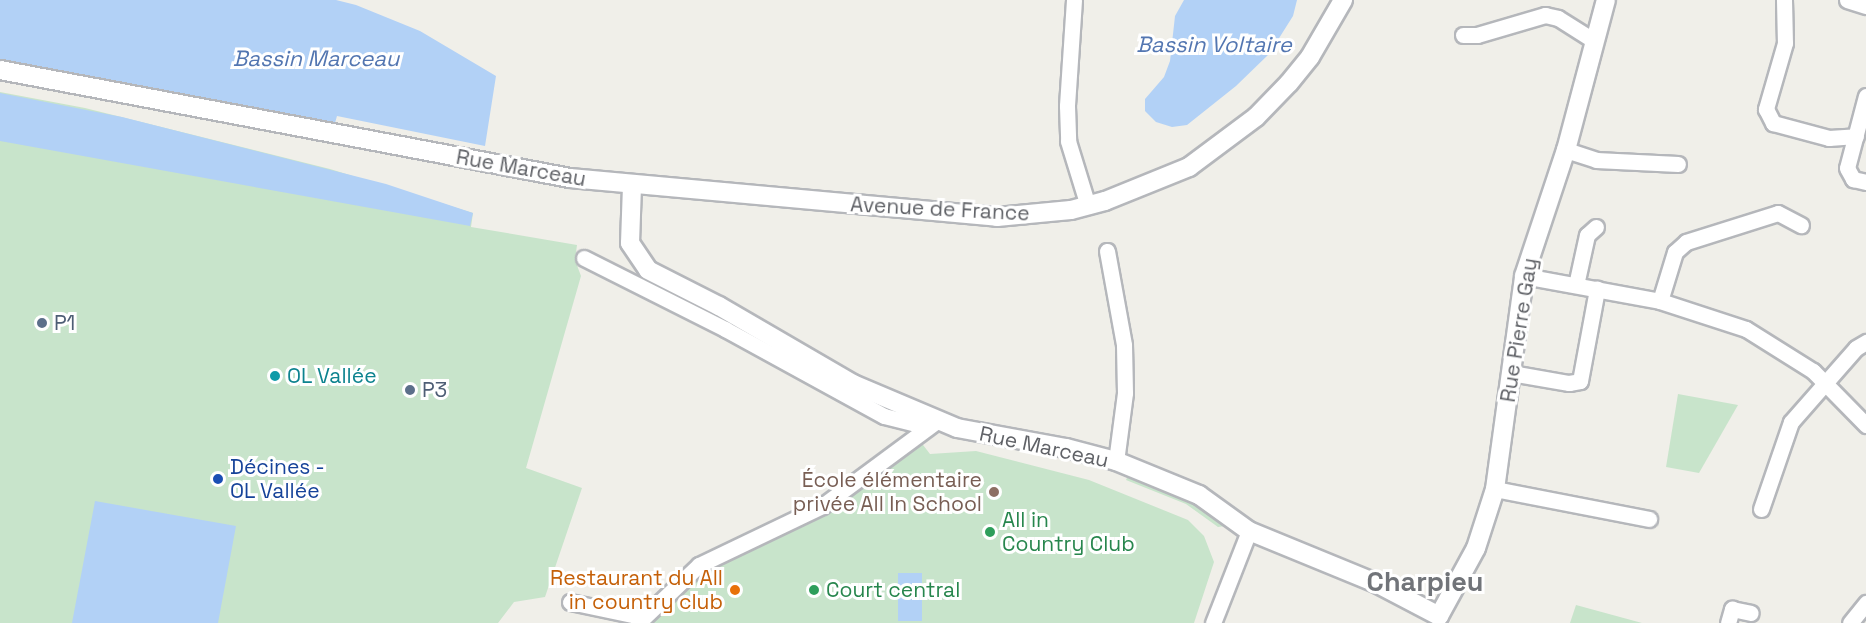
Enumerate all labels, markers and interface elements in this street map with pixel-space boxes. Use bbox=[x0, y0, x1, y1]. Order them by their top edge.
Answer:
water label: Bassin Voltaire bbox=[1136, 32, 1292, 58]
water label: Bassin Marceau bbox=[233, 46, 399, 72]
street label: Rue Marceau bbox=[454, 144, 588, 192]
street label: Avenue de France bbox=[850, 192, 1030, 226]
street label: Rue Pierre Gay bbox=[1495, 256, 1543, 404]
place label: P1 bbox=[54, 310, 75, 336]
marker: P1 bbox=[35, 316, 49, 330]
place label: OL Vallée bbox=[287, 363, 377, 389]
marker: OL Vallée bbox=[268, 369, 282, 383]
place label: P3 bbox=[422, 377, 447, 403]
marker: P3 bbox=[403, 383, 417, 397]
street label: Rue Marceau bbox=[977, 421, 1111, 473]
place label: Décines - OL Vallée bbox=[230, 454, 325, 504]
place label: École élémentaire privée All In School bbox=[793, 467, 982, 517]
marker: Décines - OL Vallée bbox=[211, 472, 225, 486]
marker: École élémentaire privée All In School bbox=[987, 485, 1001, 499]
place label: All in Country Club bbox=[1002, 507, 1135, 557]
marker: All in Country Club bbox=[983, 525, 997, 539]
place label: Restaurant du All in country club bbox=[550, 565, 723, 615]
district label: Charpieu bbox=[1367, 566, 1483, 598]
place label: Court central bbox=[826, 577, 960, 603]
marker: Restaurant du All in country club bbox=[728, 583, 742, 597]
marker: Court central bbox=[807, 583, 821, 597]

